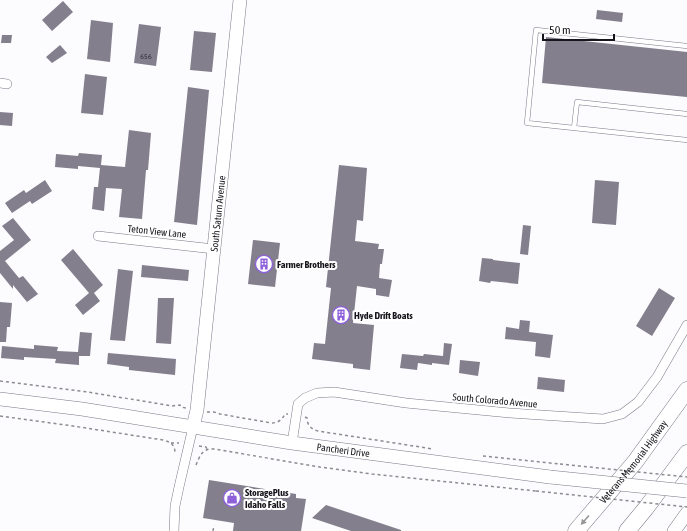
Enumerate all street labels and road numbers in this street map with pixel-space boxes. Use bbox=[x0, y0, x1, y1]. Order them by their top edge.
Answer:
street label: South Saturn Avenue bbox=[209, 175, 228, 252]
street label: Teton View Lane bbox=[127, 223, 187, 240]
street label: South Colorado Avenue bbox=[452, 391, 538, 410]
street label: Veterans Memorial Highway bbox=[597, 418, 669, 506]
street label: Pancheri Drive bbox=[316, 441, 371, 459]

